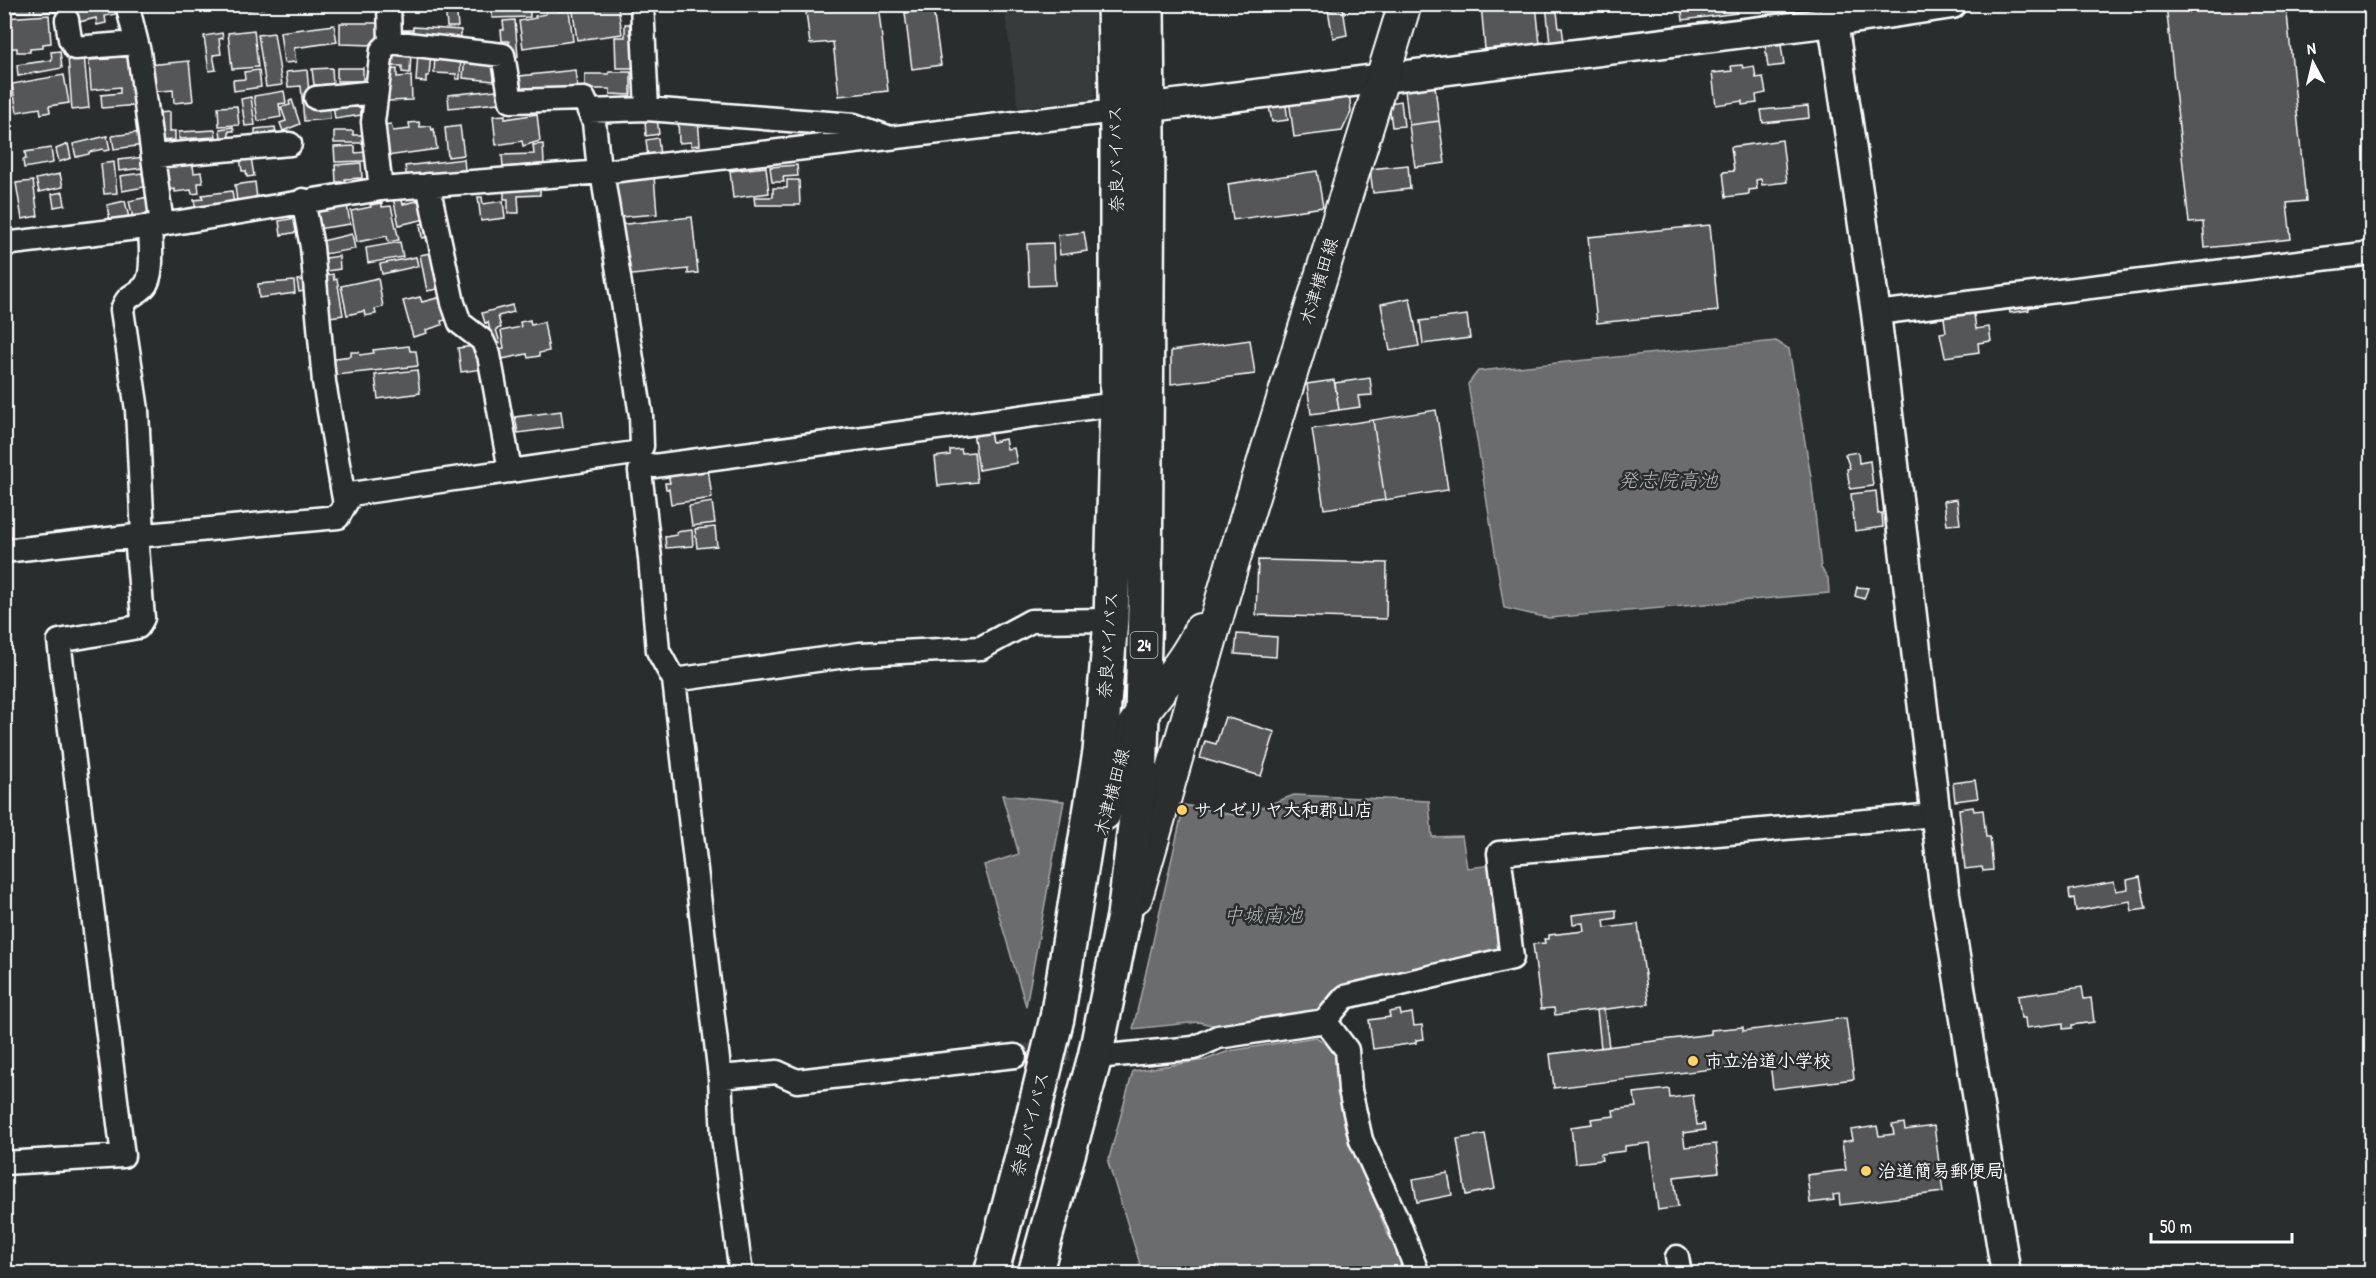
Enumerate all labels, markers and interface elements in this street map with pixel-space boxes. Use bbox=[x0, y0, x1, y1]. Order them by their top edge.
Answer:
north arrow bbox=[2283, 33, 2343, 93]
text: N bbox=[2306, 37, 2317, 60]
street label: 奈良バイパス bbox=[1102, 105, 1129, 213]
street label: 木津横田線 bbox=[1293, 234, 1344, 328]
water label: 発志院高池 bbox=[1618, 466, 1719, 493]
street label: 奈良バイパス bbox=[1091, 590, 1124, 700]
road number: 24 bbox=[1130, 632, 1158, 658]
street label: 木津横田線 bbox=[1088, 745, 1135, 839]
place label: サイゼリヤ大和郡山店 bbox=[1194, 797, 1373, 822]
marker: サイゼリヤ大和郡山店 bbox=[1175, 803, 1189, 817]
water label: 中城南池 bbox=[1223, 901, 1304, 928]
place label: 市立治道小学校 bbox=[1705, 1048, 1831, 1073]
marker: 市立治道小学校 bbox=[1686, 1054, 1700, 1068]
street label: 奈良バイパス bbox=[1004, 1069, 1055, 1179]
place label: 治道簡易郵便局 bbox=[1878, 1158, 2004, 1183]
marker: 治道簡易郵便局 bbox=[1859, 1164, 1873, 1178]
scale bar bbox=[2151, 1206, 2292, 1244]
text: 50 m bbox=[2160, 1214, 2192, 1239]

